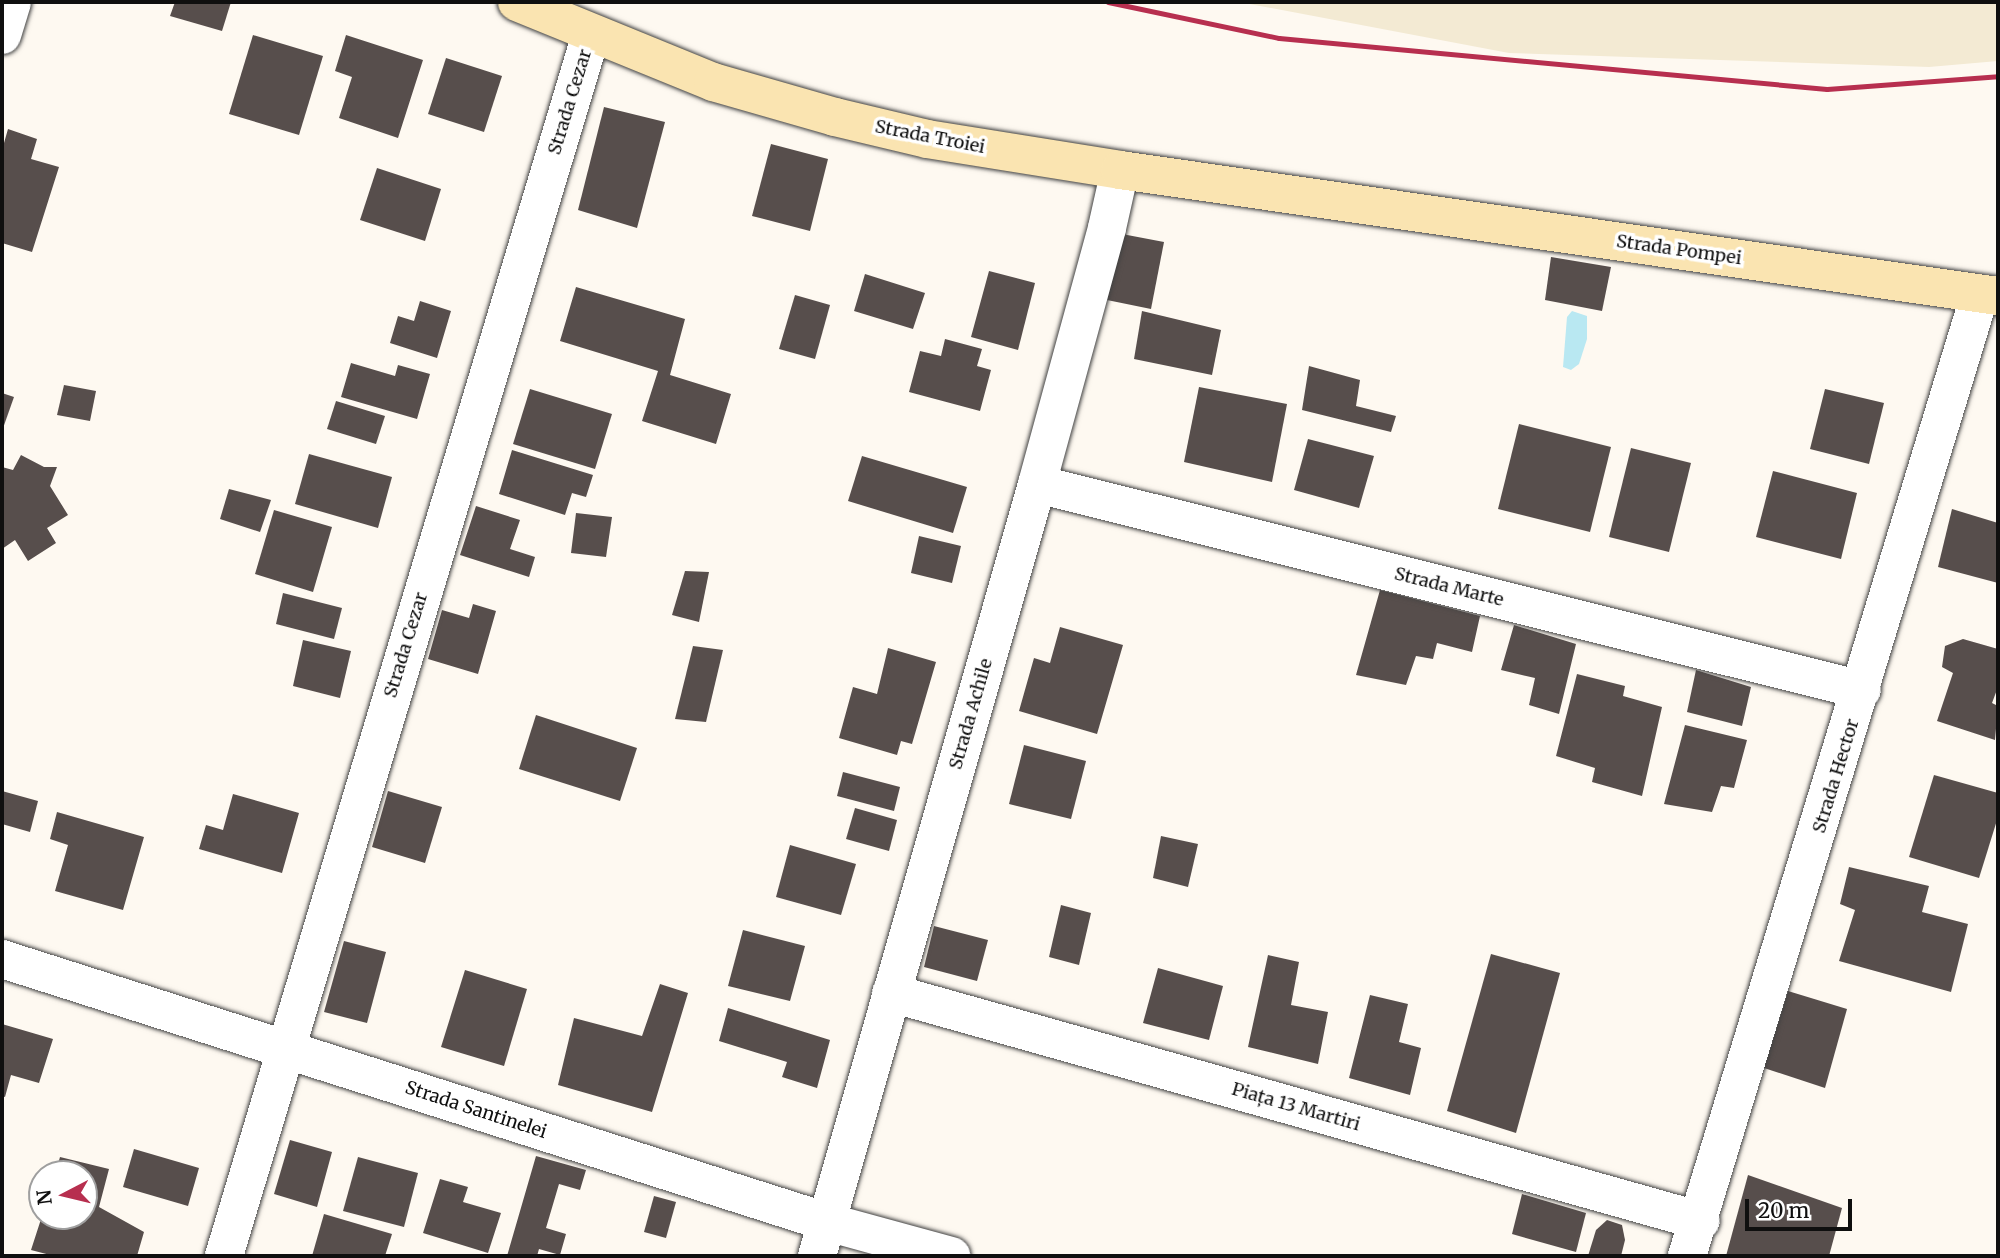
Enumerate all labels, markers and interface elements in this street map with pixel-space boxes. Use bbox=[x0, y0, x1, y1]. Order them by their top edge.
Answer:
street label: Strada Cezar bbox=[544, 47, 596, 157]
street label: Strada Troiei bbox=[873, 116, 987, 158]
street label: Strada Pompei bbox=[1615, 231, 1743, 269]
street label: Strada Marte bbox=[1392, 563, 1506, 611]
street label: Strada Cezar bbox=[380, 590, 432, 700]
street label: Strada Achile bbox=[945, 656, 997, 772]
street label: Strada Hector bbox=[1808, 716, 1864, 836]
street label: Strada Santinelei bbox=[402, 1077, 550, 1143]
street label: Piața 13 Martiri bbox=[1229, 1078, 1363, 1136]
north arrow bbox=[28, 1160, 98, 1230]
scale bar bbox=[1748, 1184, 1855, 1228]
text: N bbox=[31, 1188, 57, 1206]
text: 20 m bbox=[1758, 1197, 1809, 1224]

